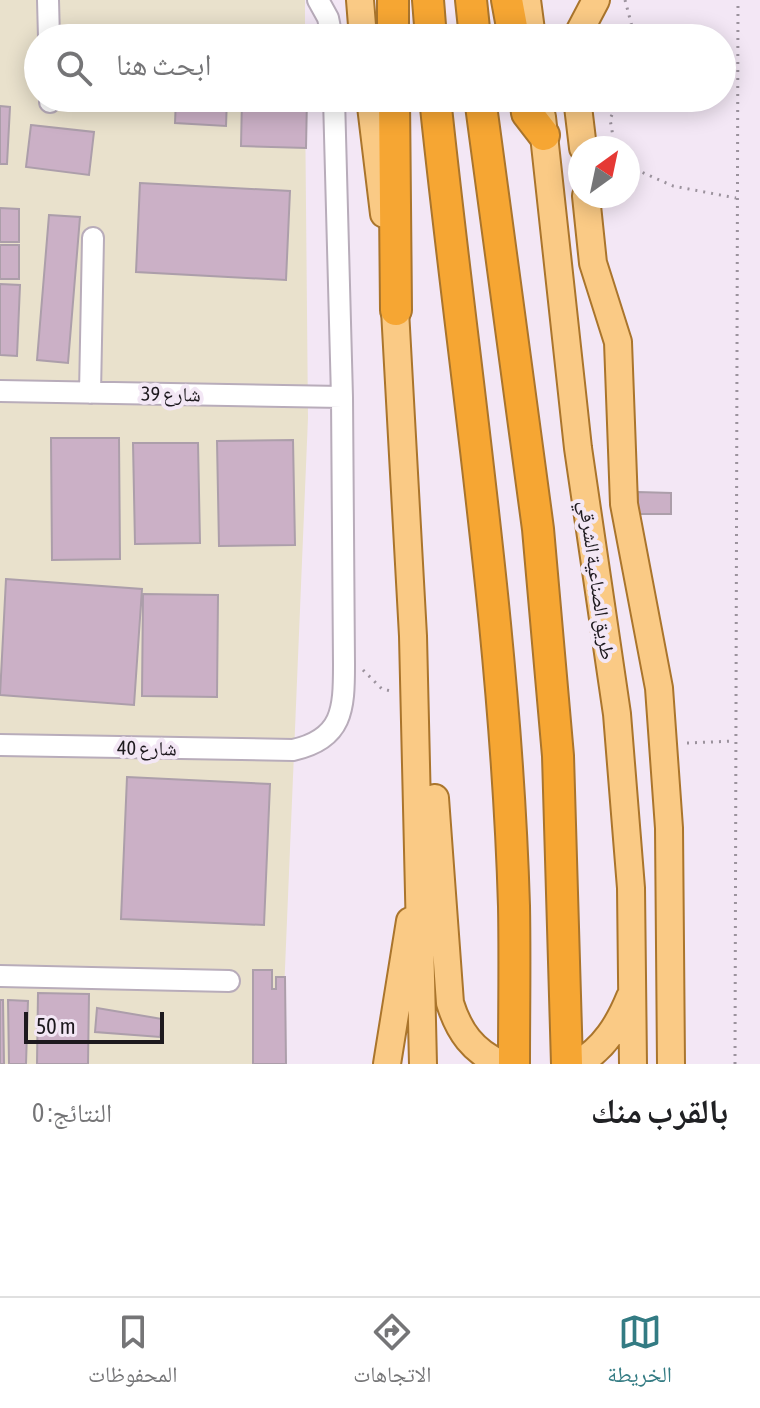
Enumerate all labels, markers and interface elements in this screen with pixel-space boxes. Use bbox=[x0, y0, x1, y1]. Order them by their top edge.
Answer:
search box bbox=[24, 24, 736, 112]
icon: search bbox=[52, 46, 96, 90]
text: ابحث هنا bbox=[116, 47, 212, 81]
north arrow bbox=[568, 136, 640, 208]
street label: شارع 39 bbox=[141, 381, 201, 408]
street label: طريق الصناعية الشرقي bbox=[570, 499, 620, 662]
street label: شارع 40 bbox=[117, 735, 177, 762]
scale bar bbox=[24, 1008, 164, 1044]
text: 50 m bbox=[36, 1013, 76, 1039]
text: بالقرب منك bbox=[591, 1091, 728, 1130]
text: النتائج: 0 bbox=[32, 1098, 112, 1128]
tab: المحفوظات bbox=[88, 1310, 177, 1396]
tab: الاتجاهات bbox=[353, 1310, 431, 1396]
tab: الخريطة bbox=[607, 1310, 672, 1396]

